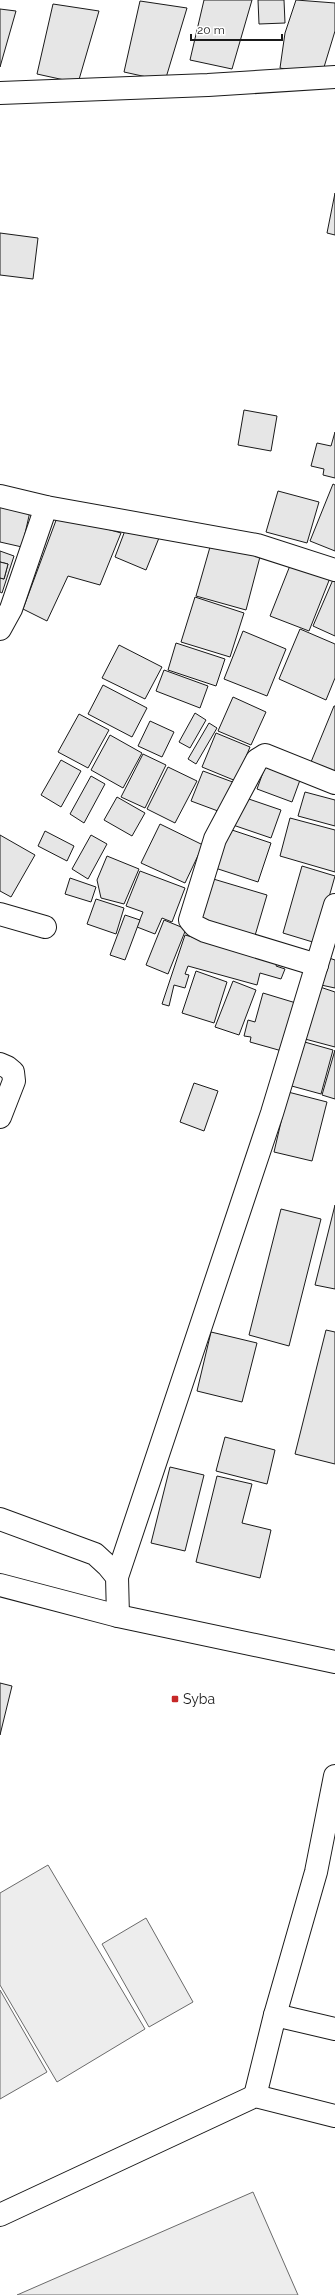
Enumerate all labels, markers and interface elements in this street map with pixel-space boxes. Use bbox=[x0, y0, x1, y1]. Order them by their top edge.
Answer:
scale bar bbox=[191, 16, 282, 42]
text: 20 m bbox=[197, 23, 225, 37]
place label: Syba bbox=[183, 1691, 215, 1707]
marker: Syba bbox=[170, 1694, 180, 1704]

